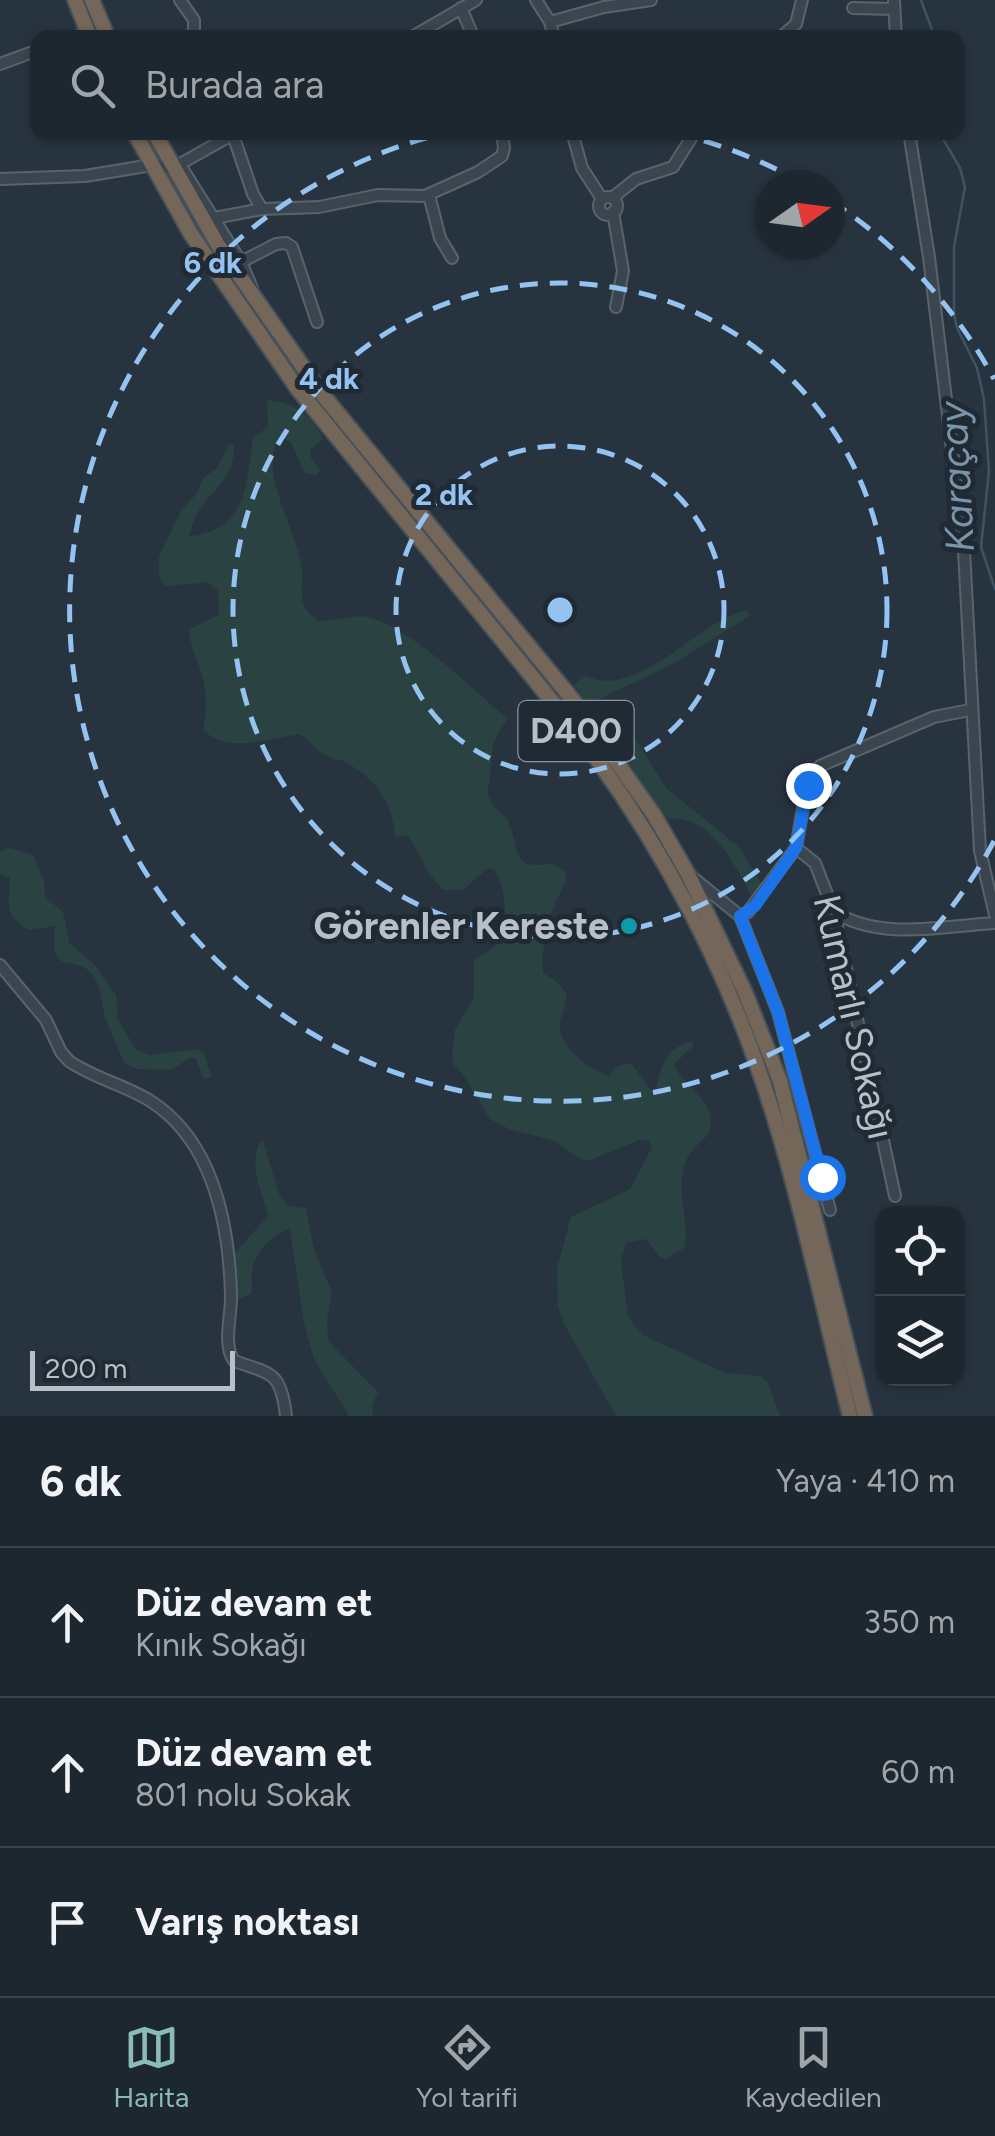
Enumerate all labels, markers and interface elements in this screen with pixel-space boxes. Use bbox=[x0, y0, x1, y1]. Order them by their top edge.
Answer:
search box bbox=[30, 30, 965, 140]
icon: search bbox=[65, 58, 120, 113]
text: Burada ara bbox=[145, 62, 324, 108]
north arrow bbox=[755, 170, 845, 260]
text: 6 dk bbox=[184, 244, 242, 281]
text: 4 dk bbox=[299, 360, 359, 397]
water label: Karaçay bbox=[928, 398, 984, 554]
text: 2 dk bbox=[415, 476, 473, 513]
centre of rings bbox=[542, 592, 578, 628]
road number: D400 bbox=[518, 701, 634, 761]
route end bbox=[786, 763, 832, 809]
street label: Kumarlı Sokağı bbox=[804, 890, 904, 1144]
place label: Görenler Kereste bbox=[313, 903, 609, 949]
marker: Görenler Kereste bbox=[618, 915, 640, 937]
route start bbox=[800, 1155, 846, 1201]
map controls bbox=[875, 1206, 965, 1386]
button: locate bbox=[875, 1206, 965, 1296]
button: layers bbox=[875, 1296, 965, 1386]
scale bar bbox=[30, 1346, 235, 1390]
text: 200 m bbox=[45, 1351, 127, 1385]
text: 6 dk bbox=[40, 1456, 122, 1507]
text: Yaya · 410 m bbox=[776, 1462, 955, 1500]
text: Düz devam et bbox=[135, 1580, 372, 1626]
icon: ahead bbox=[40, 1595, 95, 1650]
text: 350 m bbox=[864, 1603, 955, 1641]
text: Kınık Sokağı bbox=[135, 1626, 307, 1664]
text: Düz devam et bbox=[135, 1730, 372, 1776]
icon: ahead bbox=[40, 1745, 95, 1800]
text: 60 m bbox=[881, 1753, 955, 1791]
text: 801 nolu Sokak bbox=[135, 1776, 351, 1814]
icon: arrive bbox=[40, 1895, 95, 1950]
text: Varış noktası bbox=[135, 1899, 360, 1945]
tab: Harita bbox=[113, 2020, 189, 2114]
tab: Yol tarifi bbox=[416, 2020, 518, 2114]
tab: Kaydedilen bbox=[745, 2020, 882, 2114]

